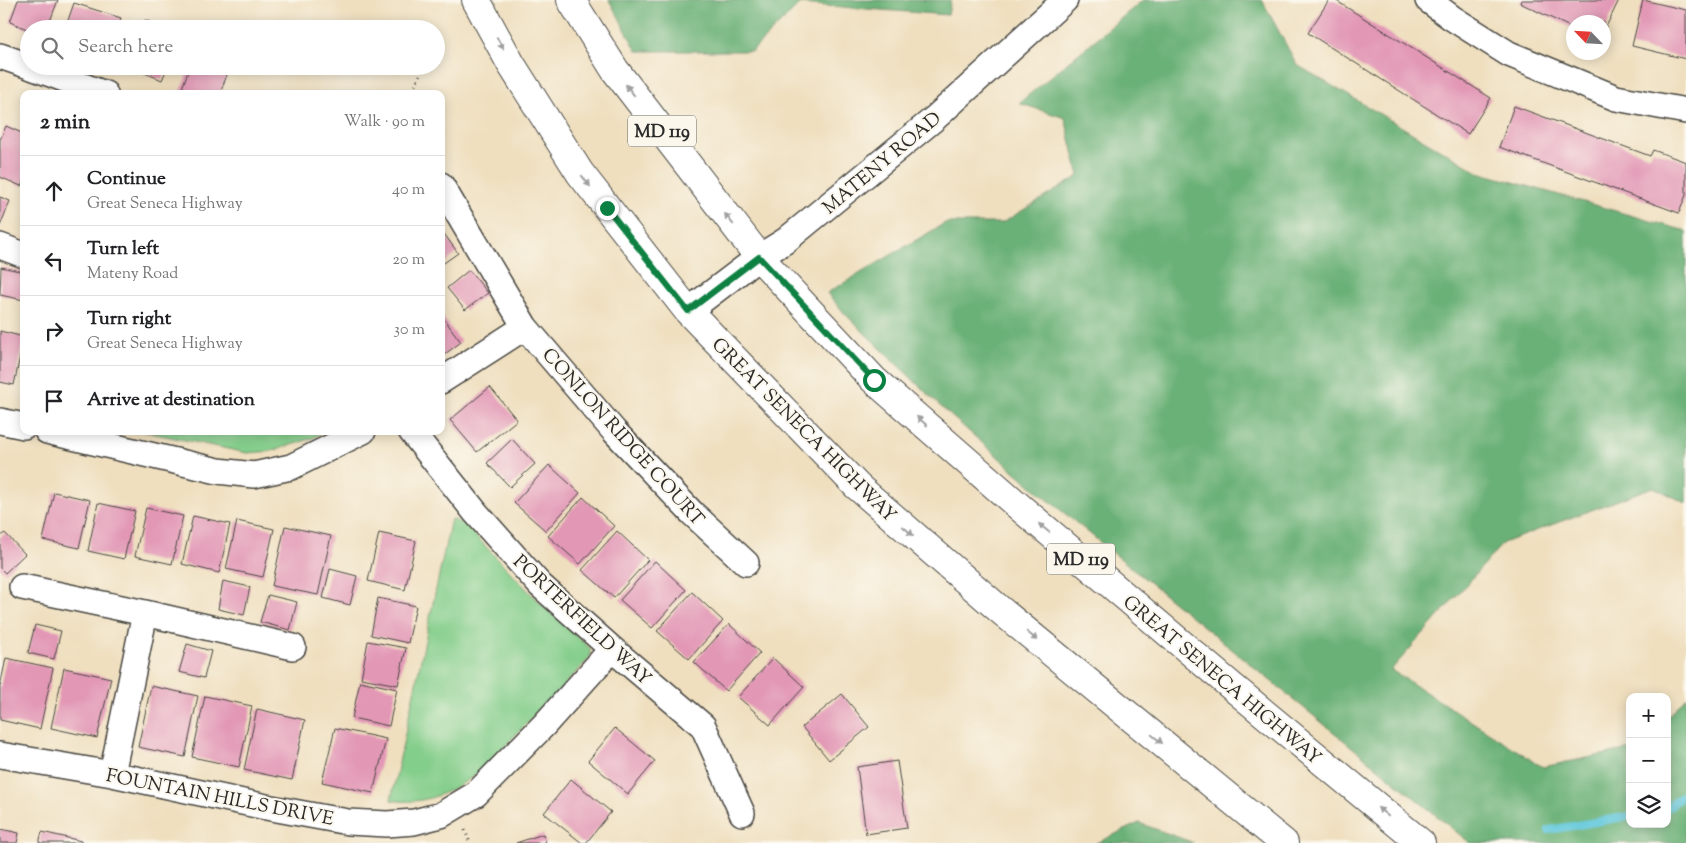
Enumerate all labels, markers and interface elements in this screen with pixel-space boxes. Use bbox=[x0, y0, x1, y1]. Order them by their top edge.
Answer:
north arrow bbox=[1566, 15, 1611, 60]
search box bbox=[20, 20, 445, 75]
icon: search bbox=[38, 34, 66, 62]
text: Search here bbox=[78, 34, 173, 61]
one-way arrow bbox=[496, 35, 504, 50]
one-way arrow bbox=[625, 84, 636, 97]
street label: MATENY ROAD bbox=[817, 106, 948, 222]
text: 2 min bbox=[40, 108, 90, 138]
text: Walk · 90 m bbox=[344, 111, 425, 134]
road number: MD 119 bbox=[628, 115, 696, 146]
text: Continue bbox=[87, 166, 166, 193]
one-way arrow bbox=[580, 174, 591, 187]
icon: ahead bbox=[40, 177, 68, 205]
text: 40 m bbox=[392, 179, 425, 202]
text: Great Seneca Highway bbox=[87, 193, 243, 216]
route end bbox=[596, 197, 619, 220]
one-way arrow bbox=[724, 213, 735, 226]
text: Turn left bbox=[87, 236, 159, 263]
icon: left bbox=[40, 247, 68, 275]
text: 20 m bbox=[392, 249, 425, 272]
text: Mateny Road bbox=[87, 263, 178, 286]
text: Turn right bbox=[87, 306, 171, 333]
icon: right bbox=[40, 317, 68, 345]
text: 30 m bbox=[394, 319, 425, 342]
street label: GREAT SENECA HIGHWAY bbox=[705, 332, 902, 530]
text: Great Seneca Highway bbox=[87, 333, 243, 356]
street label: CONLON RIDGE COURT bbox=[535, 343, 710, 533]
route start bbox=[863, 369, 886, 392]
icon: arrive bbox=[40, 387, 68, 415]
text: Arrive at destination bbox=[87, 387, 255, 414]
one-way arrow bbox=[916, 415, 928, 427]
one-way arrow bbox=[1038, 522, 1051, 533]
one-way arrow bbox=[902, 525, 915, 536]
road number: MD 119 bbox=[1047, 544, 1115, 574]
street label: PORTERFIELD WAY bbox=[506, 549, 657, 693]
street label: GREAT SENECA HIGHWAY bbox=[1116, 590, 1327, 772]
one-way arrow bbox=[1025, 631, 1038, 642]
map controls bbox=[1626, 693, 1671, 828]
button: + bbox=[1626, 693, 1671, 738]
one-way arrow bbox=[1151, 734, 1164, 745]
button: − bbox=[1626, 738, 1671, 783]
street label: FOUNTAIN HILLS DRIVE bbox=[103, 763, 336, 834]
button: layers bbox=[1626, 783, 1671, 828]
one-way arrow bbox=[1377, 807, 1389, 818]

